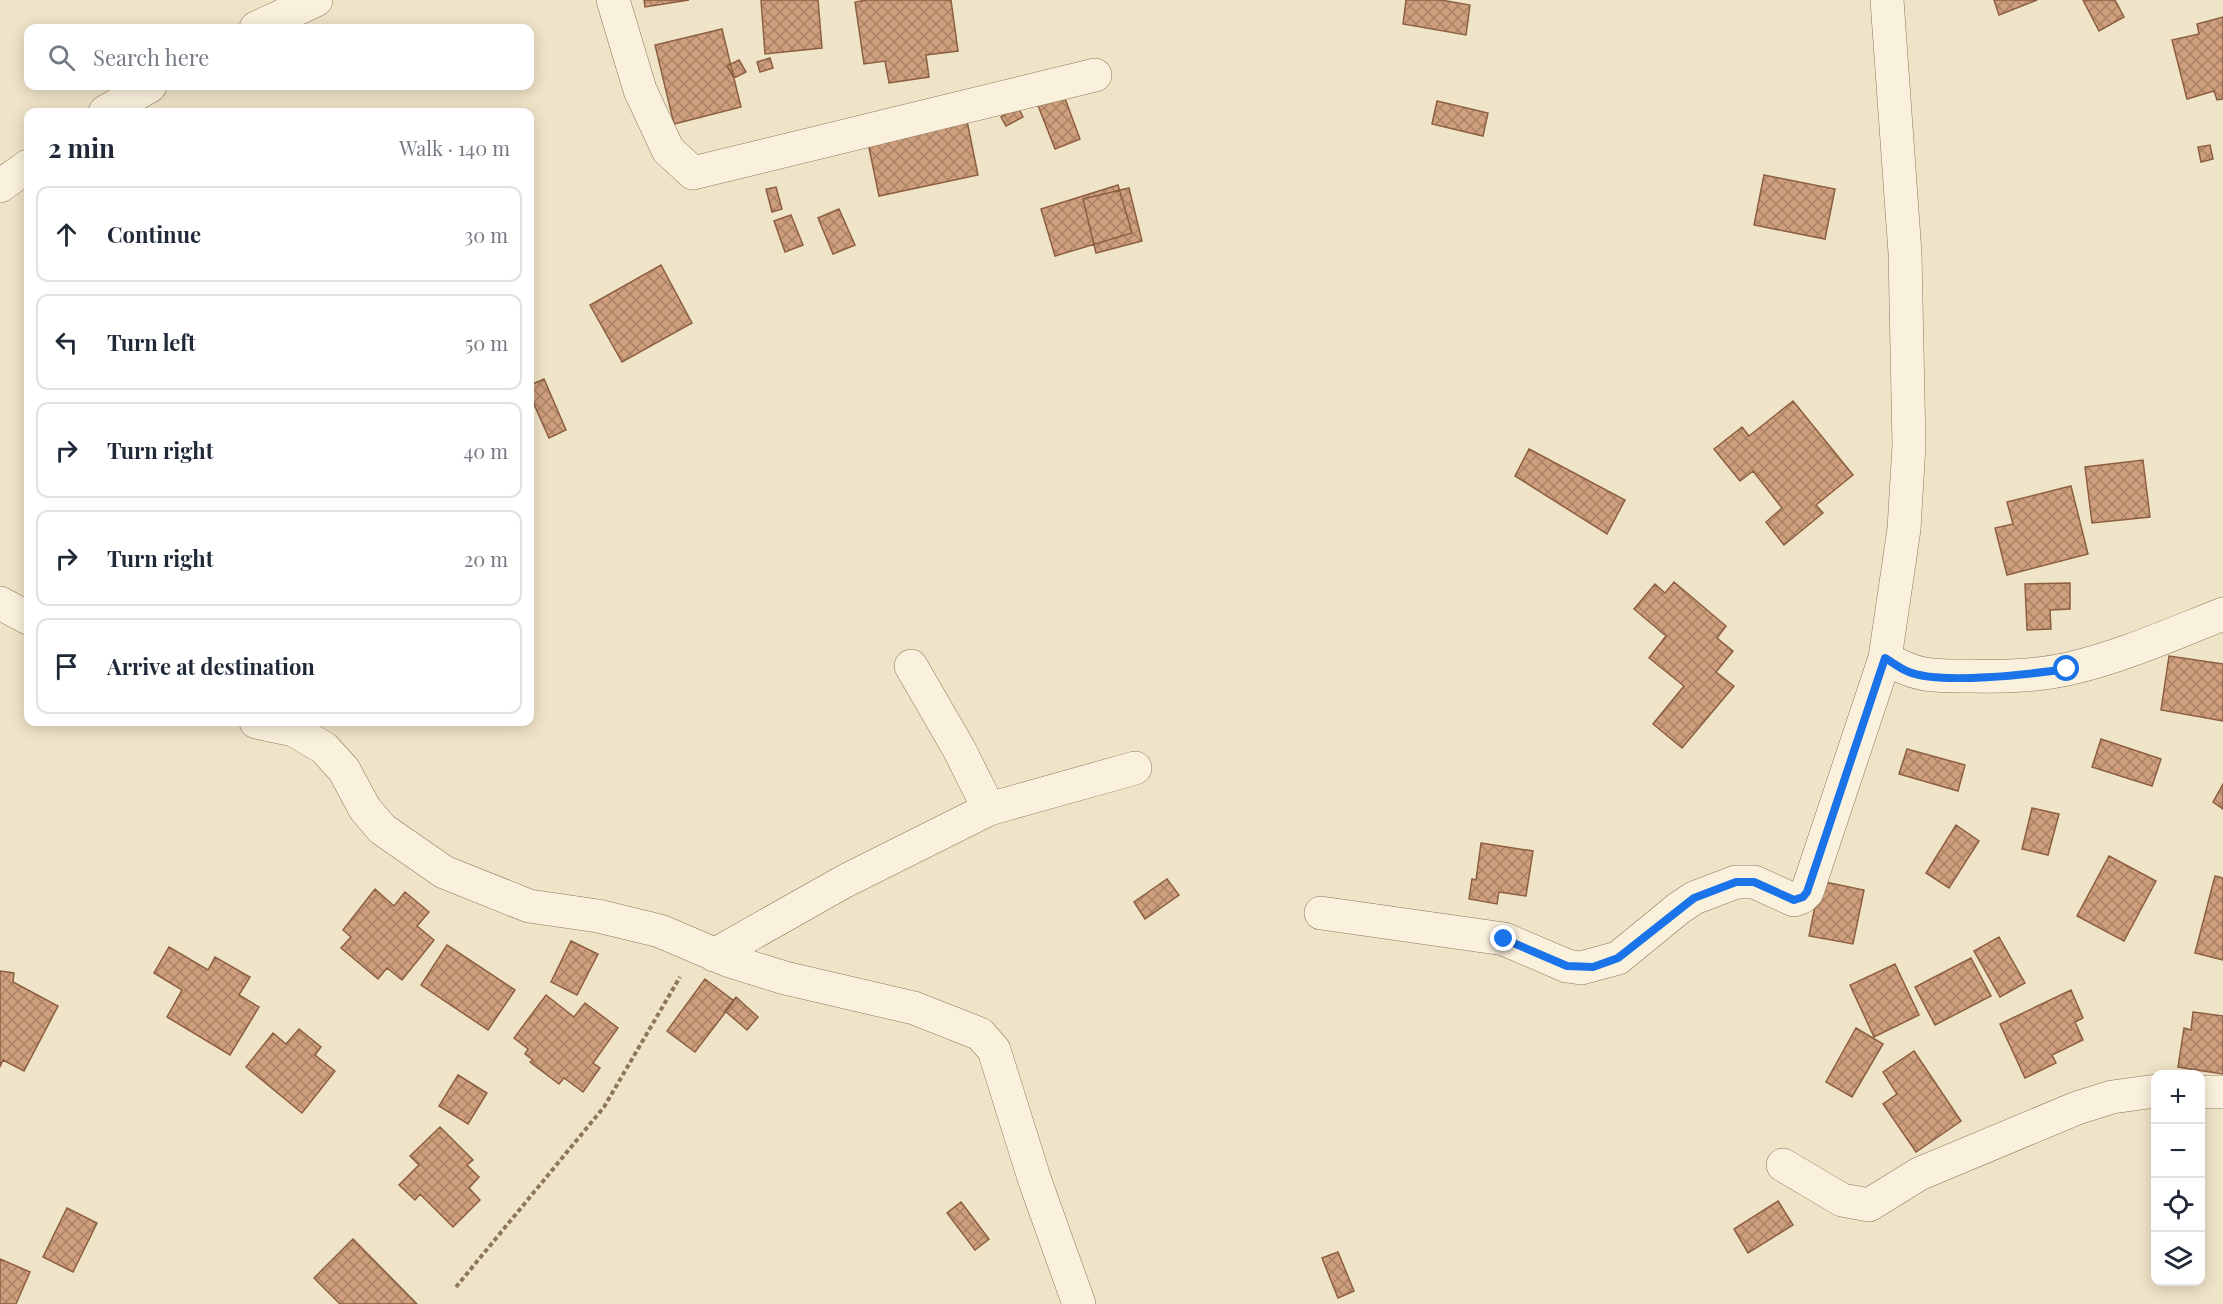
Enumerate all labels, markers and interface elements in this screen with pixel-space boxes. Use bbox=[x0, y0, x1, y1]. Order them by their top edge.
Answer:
search box bbox=[24, 24, 534, 90]
icon: search bbox=[45, 41, 78, 74]
text: Search here bbox=[93, 42, 209, 72]
text: 2 min bbox=[48, 130, 115, 165]
text: Walk · 140 m bbox=[399, 134, 510, 161]
icon: ahead bbox=[50, 218, 83, 251]
text: Continue bbox=[107, 219, 201, 249]
text: 30 m bbox=[464, 221, 508, 248]
icon: left bbox=[50, 326, 83, 359]
text: Turn left bbox=[107, 327, 196, 357]
text: 50 m bbox=[465, 329, 508, 356]
icon: right bbox=[50, 434, 83, 467]
text: Turn right bbox=[107, 435, 213, 465]
text: 40 m bbox=[463, 437, 508, 464]
icon: right bbox=[50, 542, 83, 575]
text: Turn right bbox=[107, 543, 213, 573]
text: 20 m bbox=[464, 545, 508, 572]
icon: arrive bbox=[50, 650, 83, 683]
text: Arrive at destination bbox=[107, 651, 315, 681]
route start bbox=[2053, 655, 2079, 681]
route end bbox=[1490, 925, 1516, 951]
map controls bbox=[2151, 1070, 2205, 1286]
button: + bbox=[2151, 1070, 2205, 1124]
button: − bbox=[2151, 1124, 2205, 1178]
button: locate bbox=[2151, 1178, 2205, 1232]
button: layers bbox=[2151, 1232, 2205, 1286]

